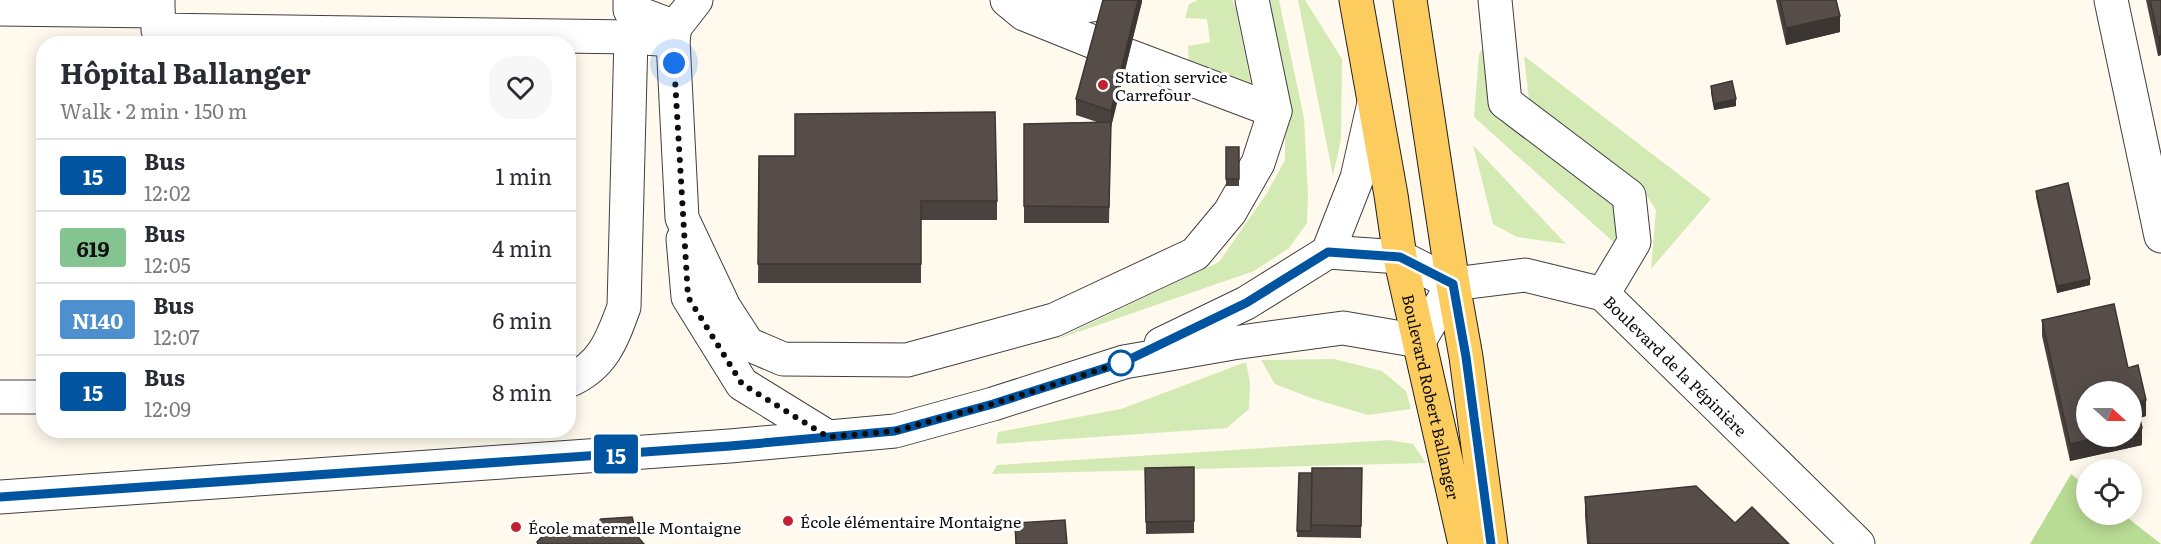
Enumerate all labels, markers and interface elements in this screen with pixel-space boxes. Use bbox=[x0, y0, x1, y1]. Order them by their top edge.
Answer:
your location bbox=[659, 48, 689, 78]
text: Hôpital Ballanger bbox=[60, 51, 311, 93]
button: heart bbox=[489, 56, 552, 119]
place label: Station service Carrefour bbox=[1115, 64, 1228, 106]
marker: Station service Carrefour bbox=[1096, 78, 1110, 92]
text: Walk · 2 min · 150 m bbox=[60, 95, 247, 125]
text: Bus bbox=[144, 144, 185, 177]
text: 1 min bbox=[495, 159, 552, 192]
text: 15 bbox=[83, 160, 103, 191]
text: 12:02 bbox=[144, 177, 190, 207]
text: Bus bbox=[144, 216, 185, 249]
text: 4 min bbox=[492, 231, 552, 264]
text: 619 bbox=[76, 232, 110, 263]
text: 12:05 bbox=[144, 249, 191, 279]
text: Bus bbox=[153, 288, 194, 321]
street label: Boulevard de la Pépinière bbox=[1599, 290, 1753, 442]
street label: Boulevard Robert Ballanger bbox=[1397, 292, 1467, 502]
text: 6 min bbox=[493, 303, 552, 336]
text: N140 bbox=[72, 304, 123, 335]
text: 12:07 bbox=[153, 321, 200, 351]
unlabelled marker bbox=[1108, 350, 1134, 376]
text: Bus bbox=[144, 360, 185, 393]
text: 8 min bbox=[492, 375, 552, 408]
text: 15 bbox=[83, 376, 103, 407]
north arrow bbox=[2076, 381, 2142, 447]
map controls bbox=[2076, 381, 2142, 525]
text: 12:09 bbox=[144, 393, 191, 423]
line badge: 15 bbox=[589, 434, 643, 474]
text: 15 bbox=[606, 439, 626, 470]
button: locate bbox=[2076, 459, 2142, 525]
place label: École élémentaire Montaigne bbox=[800, 509, 1021, 533]
marker: École élémentaire Montaigne bbox=[781, 514, 795, 528]
place label: École maternelle Montaigne bbox=[528, 515, 741, 539]
marker: École maternelle Montaigne bbox=[509, 520, 523, 534]

